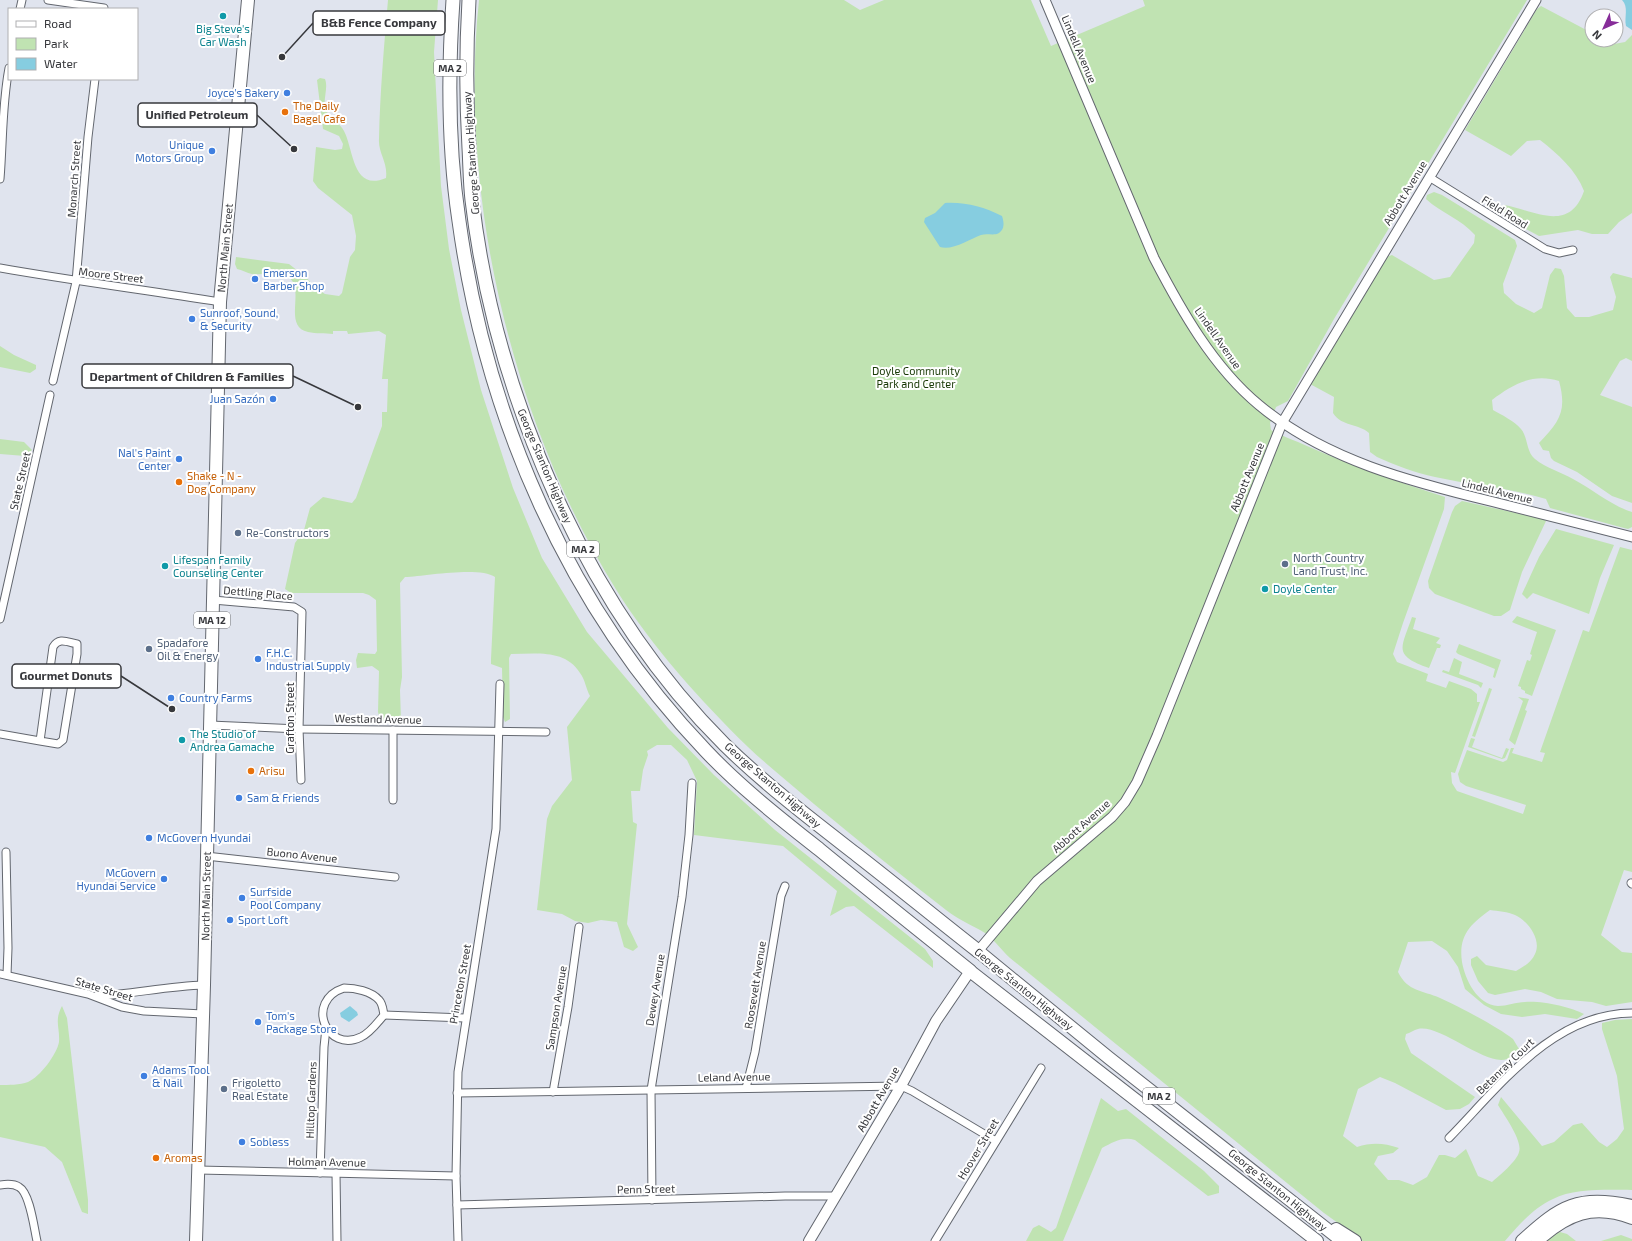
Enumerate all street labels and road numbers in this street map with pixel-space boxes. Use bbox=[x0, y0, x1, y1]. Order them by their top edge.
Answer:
street label: Lindell Avenue bbox=[1059, 13, 1100, 85]
road number: MA 2 bbox=[434, 60, 466, 76]
street label: George Stanton Highway bbox=[460, 91, 481, 215]
street label: Monarch Street bbox=[64, 140, 83, 218]
street label: Abbott Avenue bbox=[1380, 158, 1429, 227]
street label: Field Road bbox=[1480, 192, 1531, 231]
street label: North Main Street bbox=[214, 203, 235, 293]
street label: Moore Street bbox=[78, 264, 144, 285]
street label: Lindell Avenue bbox=[1192, 304, 1245, 371]
street label: George Stanton Highway bbox=[515, 406, 576, 525]
street label: Abbott Avenue bbox=[1227, 440, 1266, 513]
street label: State Street bbox=[6, 450, 33, 511]
street label: Lindell Avenue bbox=[1460, 475, 1534, 506]
road number: MA 2 bbox=[567, 541, 599, 557]
street label: Dettling Place bbox=[223, 583, 293, 602]
road number: MA 12 bbox=[194, 612, 230, 628]
street label: Grafton Street bbox=[283, 682, 296, 754]
street label: Westland Avenue bbox=[334, 711, 422, 726]
street label: George Stanton Highway bbox=[723, 739, 824, 830]
street label: Abbott Avenue bbox=[1049, 796, 1112, 855]
street label: Buono Avenue bbox=[266, 844, 338, 865]
street label: North Main Street bbox=[198, 851, 213, 941]
street label: Roosevelt Avenue bbox=[741, 940, 768, 1030]
street label: Princeton Street bbox=[446, 943, 473, 1025]
street label: George Stanton Highway bbox=[972, 945, 1076, 1033]
street label: Dewey Avenue bbox=[642, 953, 667, 1027]
street label: Sampson Avenue bbox=[542, 965, 569, 1051]
street label: State Street bbox=[74, 974, 134, 1003]
street label: Betanray Court bbox=[1473, 1035, 1536, 1096]
street label: Hilltop Gardens bbox=[303, 1061, 318, 1139]
street label: Abbott Avenue bbox=[854, 1064, 902, 1134]
street label: Leland Avenue bbox=[698, 1069, 770, 1084]
road number: MA 2 bbox=[1143, 1088, 1175, 1104]
street label: Hoover Street bbox=[954, 1116, 1001, 1182]
street label: George Stanton Highway bbox=[1226, 1146, 1330, 1234]
street label: Holman Avenue bbox=[288, 1154, 366, 1169]
street label: Penn Street bbox=[617, 1181, 675, 1196]

